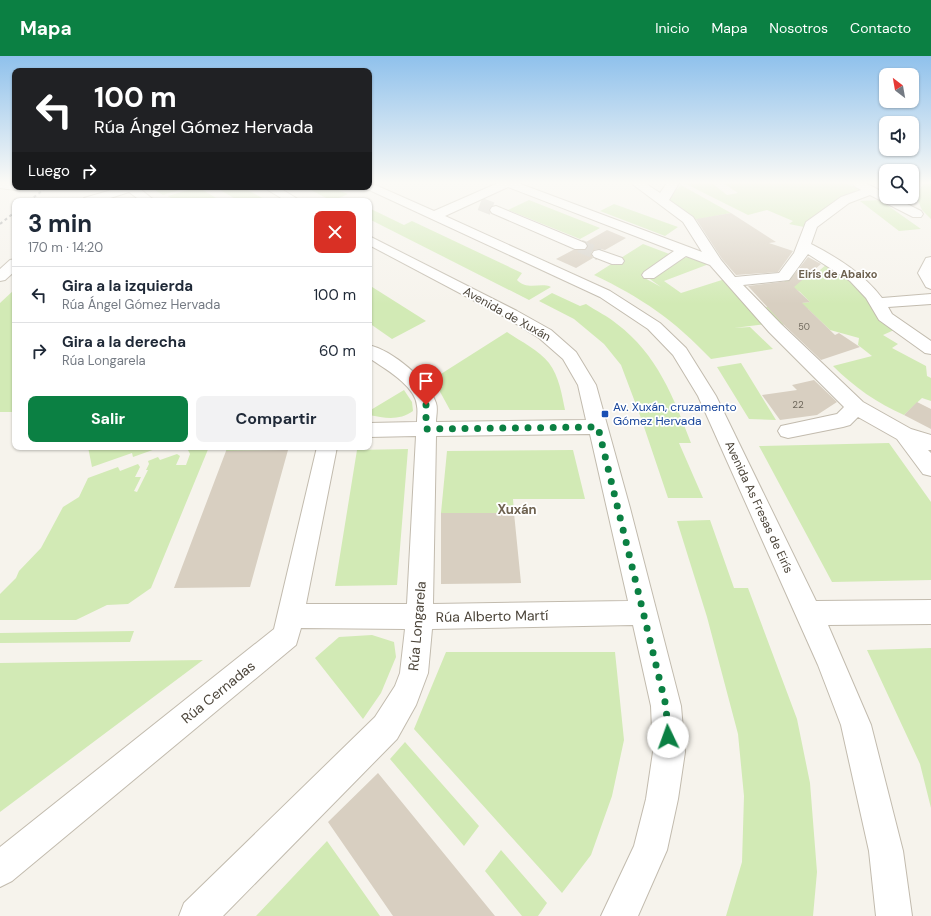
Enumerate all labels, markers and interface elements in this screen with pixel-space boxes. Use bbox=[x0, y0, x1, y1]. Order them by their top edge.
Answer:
text: Mapa bbox=[20, 16, 72, 41]
text: Inicio bbox=[655, 19, 690, 37]
text: Mapa bbox=[712, 19, 747, 37]
text: Nosotros bbox=[769, 19, 828, 37]
text: Contacto bbox=[850, 19, 911, 37]
north arrow bbox=[879, 68, 919, 108]
map controls bbox=[879, 68, 919, 204]
text: 100 m bbox=[94, 79, 177, 116]
icon: left bbox=[28, 84, 80, 136]
text: Rúa Ángel Gómez Hervada bbox=[94, 115, 313, 139]
button: sound bbox=[879, 116, 919, 156]
icon: right bbox=[78, 160, 100, 182]
text: Luego bbox=[28, 161, 70, 181]
button: search bbox=[879, 164, 919, 204]
text: 3 min bbox=[28, 208, 92, 239]
button: close bbox=[314, 211, 356, 253]
text: 170 m · 14:20 bbox=[28, 239, 103, 256]
district label: Eirís de Abaixo bbox=[799, 267, 878, 281]
text: Gira a la izquierda bbox=[62, 276, 193, 296]
street label: Avenida de Xuxán bbox=[460, 283, 554, 345]
icon: left bbox=[28, 284, 50, 306]
text: 100 m bbox=[313, 285, 356, 305]
text: Rúa Ángel Gómez Hervada bbox=[62, 296, 220, 313]
house number: 50 bbox=[798, 321, 810, 333]
text: Gira a la derecha bbox=[62, 332, 186, 352]
icon: right bbox=[28, 340, 50, 362]
text: 60 m bbox=[319, 341, 356, 361]
text: Rúa Longarela bbox=[62, 352, 146, 369]
pin bbox=[409, 364, 443, 405]
icon: arrive bbox=[415, 370, 437, 392]
button: Salir bbox=[28, 396, 188, 442]
button: Compartir bbox=[196, 396, 356, 442]
house number: 22 bbox=[792, 398, 804, 411]
place label: Av. Xuxán, cruzamento Gómez Hervada bbox=[613, 399, 737, 429]
marker: Av. Xuxán, cruzamento Gómez Hervada bbox=[600, 409, 610, 419]
street label: Avenida As Fresas de Eirís bbox=[721, 438, 797, 576]
district label: Xuxán bbox=[497, 501, 537, 518]
street label: Rúa Longarela bbox=[404, 580, 430, 672]
street label: Rúa Alberto Martí bbox=[436, 606, 549, 626]
street label: Rúa Cernadas bbox=[177, 657, 259, 727]
position arrow bbox=[647, 716, 689, 758]

